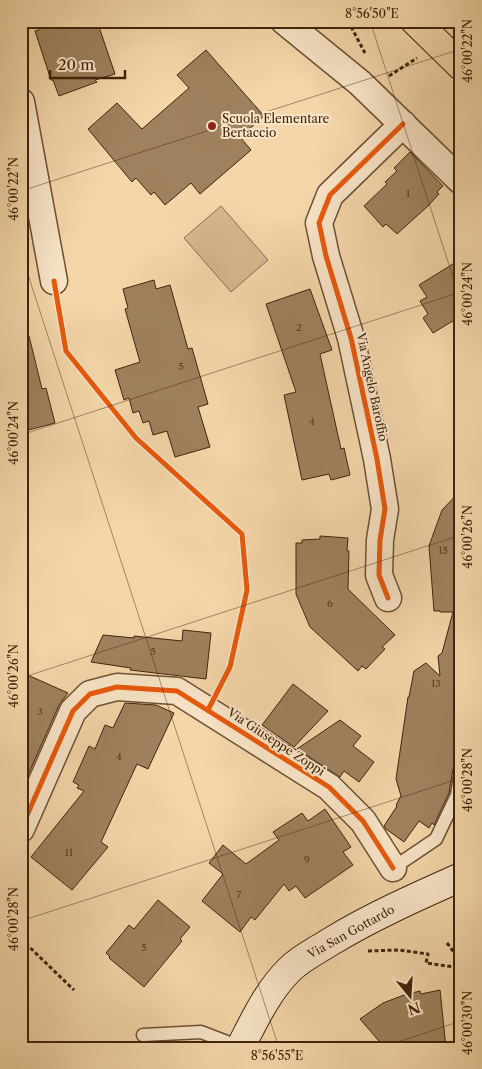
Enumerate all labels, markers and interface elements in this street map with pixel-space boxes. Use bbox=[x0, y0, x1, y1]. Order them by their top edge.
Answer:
text: 8°56'50"E bbox=[345, 6, 399, 21]
text: 46°00'22"N bbox=[460, 19, 475, 83]
scale bar bbox=[50, 48, 125, 80]
text: 20 m bbox=[58, 55, 94, 74]
place label: Scuola Elementare Bertaccio bbox=[222, 111, 330, 140]
marker: Scuola Elementare Bertaccio bbox=[206, 120, 218, 132]
text: 46°00'22"N bbox=[6, 157, 21, 221]
house number: 1 bbox=[406, 187, 411, 200]
text: 46°00'24"N bbox=[460, 262, 475, 326]
house number: 2 bbox=[296, 321, 302, 334]
street label: Via Angelo Baroffio bbox=[353, 330, 391, 443]
house number: 5 bbox=[178, 360, 184, 373]
text: 46°00'24"N bbox=[6, 401, 21, 465]
house number: 4 bbox=[309, 415, 315, 428]
text: 46°00'26"N bbox=[460, 505, 475, 569]
house number: 15 bbox=[438, 544, 448, 557]
house number: 6 bbox=[327, 597, 333, 610]
text: 46°00'26"N bbox=[6, 644, 21, 708]
house number: 5 bbox=[150, 645, 156, 658]
house number: 13 bbox=[431, 677, 441, 690]
street label: Via Giuseppe Zoppi bbox=[224, 704, 328, 779]
house number: 3 bbox=[37, 705, 43, 718]
text: 46°00'28"N bbox=[460, 748, 475, 812]
house number: 4 bbox=[116, 750, 122, 763]
house number: 11 bbox=[65, 846, 74, 859]
house number: 9 bbox=[304, 853, 310, 866]
text: 46°00'28"N bbox=[6, 887, 21, 951]
house number: 7 bbox=[237, 888, 242, 901]
street label: Via San Gottardo bbox=[304, 901, 397, 962]
house number: 5 bbox=[141, 941, 147, 954]
north arrow bbox=[384, 972, 434, 1022]
text: 46°00'30"N bbox=[460, 991, 475, 1055]
text: N bbox=[405, 998, 423, 1019]
text: 8°56'55"E bbox=[251, 1048, 303, 1063]

